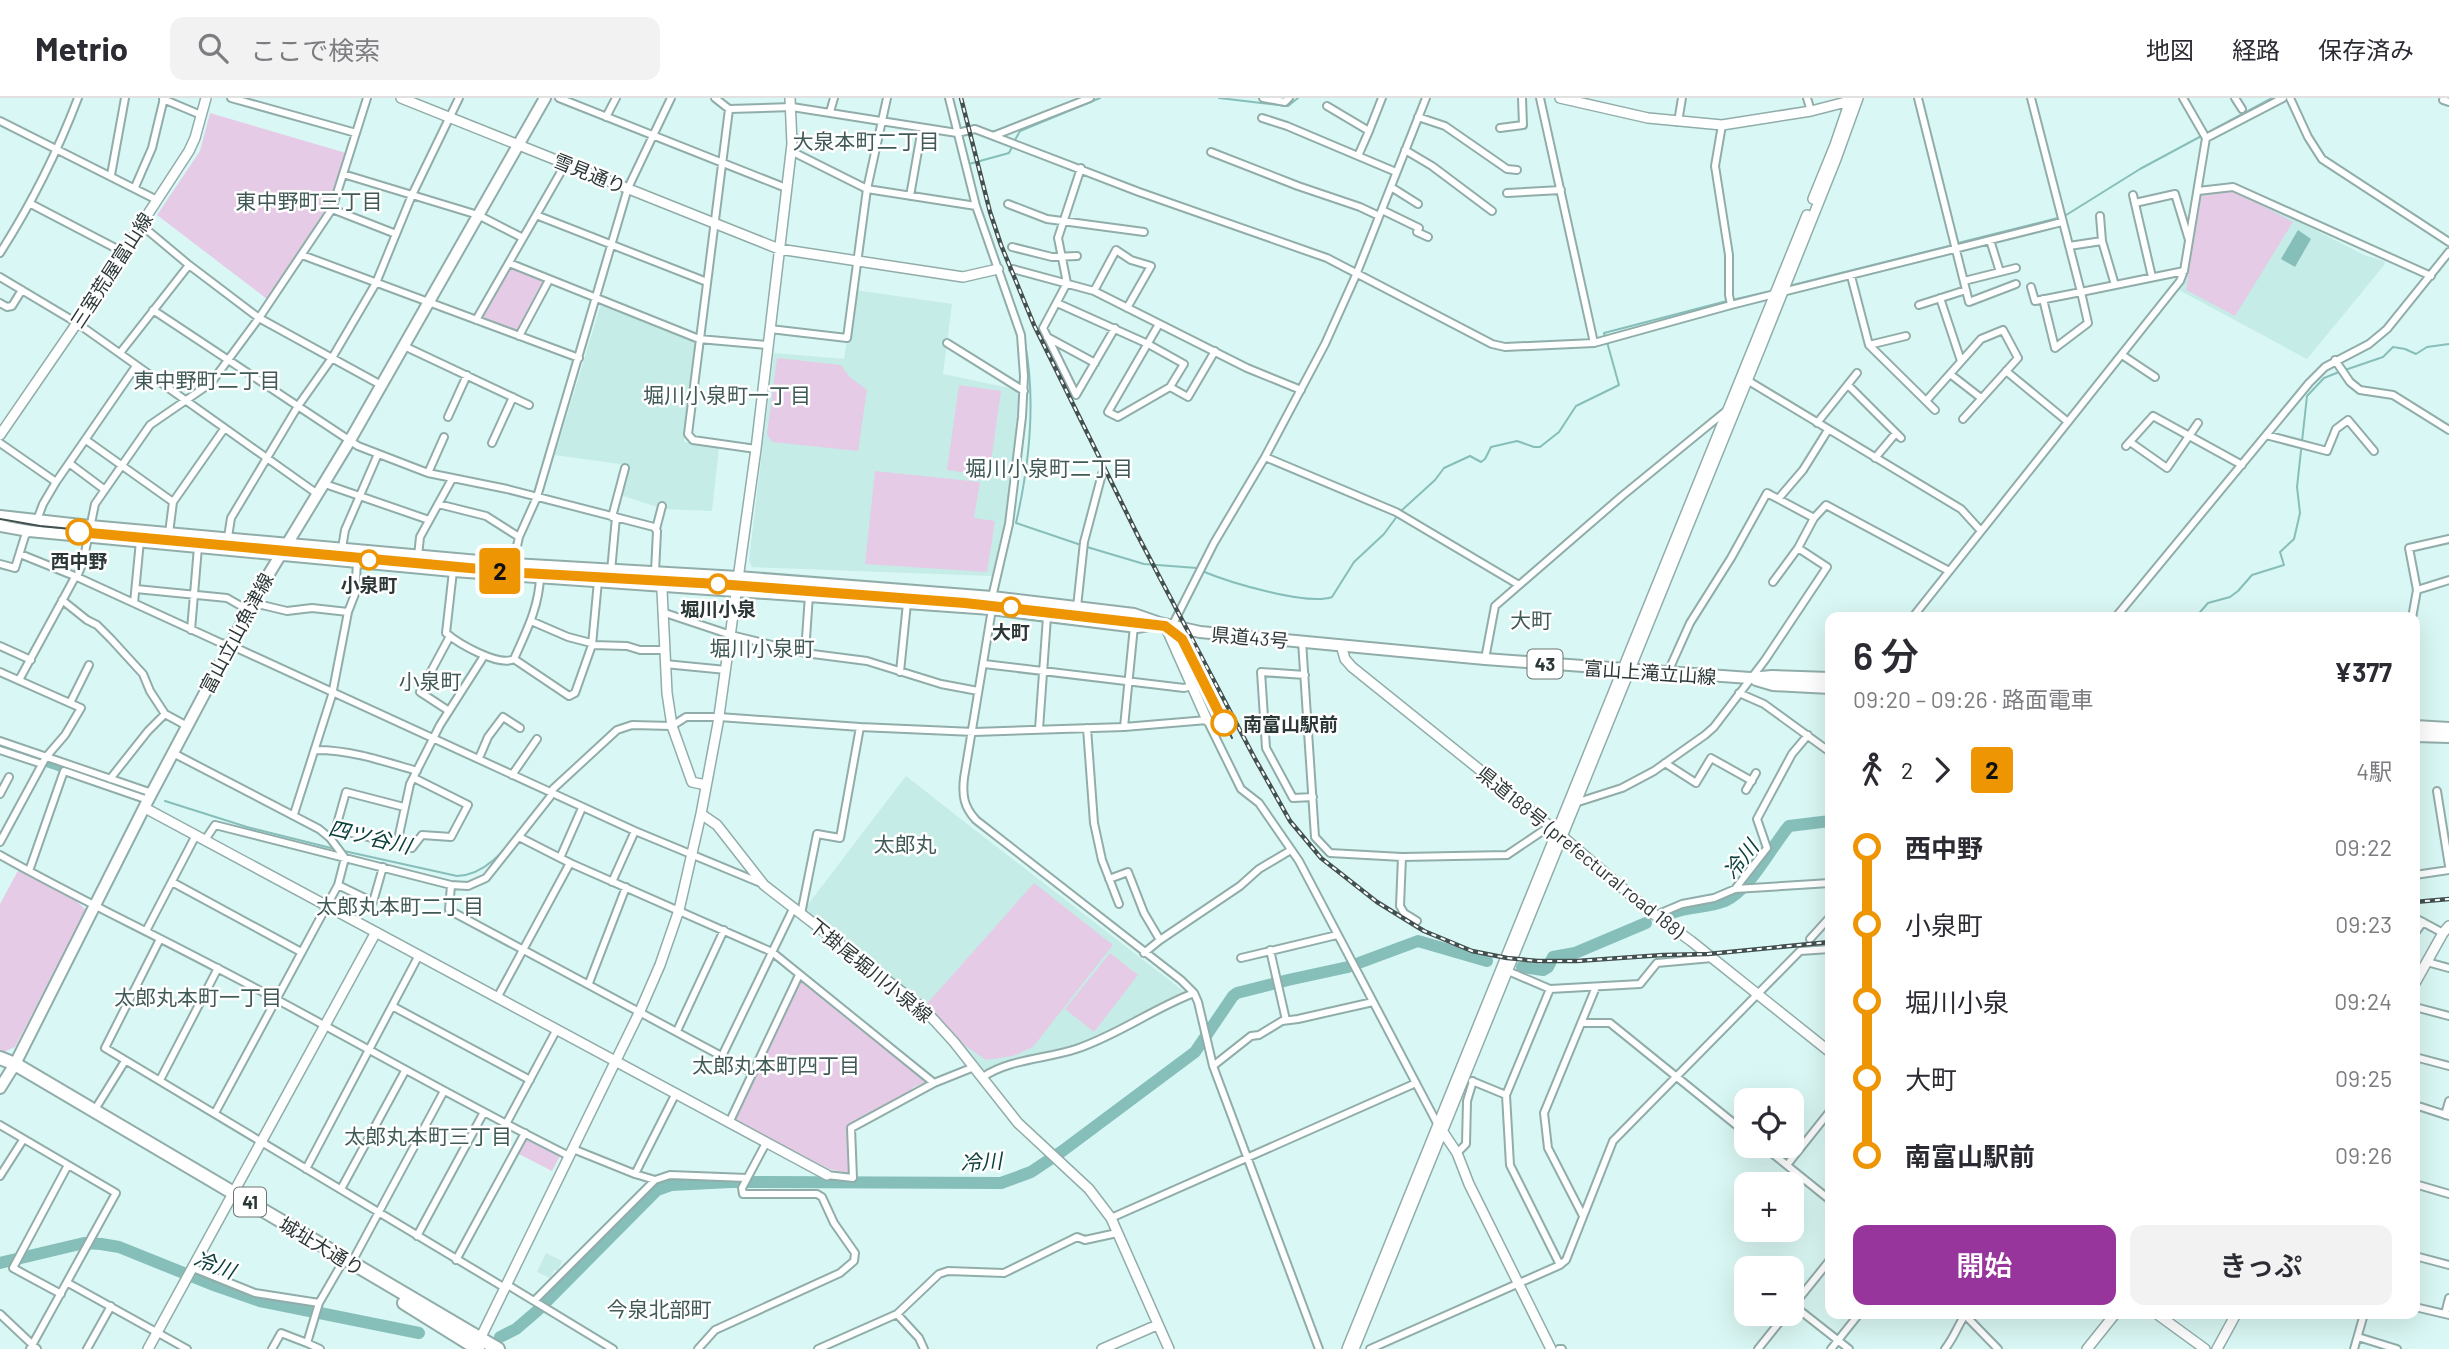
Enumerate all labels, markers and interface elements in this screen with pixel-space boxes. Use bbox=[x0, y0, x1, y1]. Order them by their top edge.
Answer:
search box bbox=[170, 17, 660, 80]
text: Metrio bbox=[35, 28, 128, 68]
icon: search bbox=[194, 29, 232, 67]
text: ここで検索 bbox=[250, 34, 380, 65]
text: 地図 bbox=[2146, 35, 2194, 64]
text: 経路 bbox=[2232, 35, 2280, 64]
text: 保存済み bbox=[2318, 35, 2414, 64]
district label: 大泉本町二丁目 bbox=[793, 128, 940, 153]
street label: 雪見通り bbox=[550, 148, 630, 198]
district label: 東中野町三丁目 bbox=[236, 188, 383, 213]
street label: 三室荒屋富山線 bbox=[65, 208, 157, 332]
district label: 東中野町二丁目 bbox=[134, 367, 281, 392]
district label: 堀川小泉町一丁目 bbox=[643, 382, 811, 407]
district label: 堀川小泉町二丁目 bbox=[965, 455, 1133, 480]
marker: 西中野 bbox=[66, 519, 92, 545]
line badge: 2 bbox=[477, 548, 523, 594]
place label: 西中野 bbox=[50, 549, 108, 572]
marker: 小泉町 bbox=[359, 550, 379, 570]
text: 2 bbox=[493, 556, 507, 585]
street label: 富山立山魚津線 bbox=[195, 569, 277, 697]
place label: 小泉町 bbox=[340, 573, 398, 596]
marker: 堀川小泉 bbox=[708, 574, 728, 594]
place label: 堀川小泉 bbox=[680, 597, 756, 620]
marker: 大町 bbox=[1001, 597, 1021, 617]
district label: 大町 bbox=[1510, 607, 1552, 632]
place label: 大町 bbox=[992, 620, 1030, 643]
street label: 県道43号 bbox=[1211, 622, 1289, 652]
text: 6 分 bbox=[1853, 632, 1919, 678]
district label: 堀川小泉町 bbox=[710, 635, 815, 660]
road number: 43 bbox=[1528, 650, 1562, 678]
street label: 富山上滝立山線 bbox=[1583, 656, 1717, 688]
text: ¥377 bbox=[2334, 656, 2392, 687]
district label: 小泉町 bbox=[399, 668, 462, 693]
text: 09:20 – 09:26 · 路面電車 bbox=[1853, 685, 2094, 713]
marker: 南富山駅前 bbox=[1211, 710, 1237, 736]
place label: 南富山駅前 bbox=[1243, 712, 1338, 735]
icon: walk bbox=[1853, 751, 1891, 789]
icon: forward bbox=[1923, 751, 1961, 789]
text: 2 bbox=[1985, 755, 1999, 784]
text: 2 bbox=[1901, 756, 1913, 784]
text: 4駅 bbox=[2356, 757, 2392, 785]
street label: 県道188号 (prefectural road 188) bbox=[1473, 761, 1690, 943]
water label: 四ツ谷川 bbox=[326, 814, 416, 858]
district label: 太郎丸 bbox=[874, 831, 937, 856]
text: 西中野 bbox=[1905, 832, 1983, 863]
water label: 冷川 bbox=[1717, 833, 1764, 883]
text: 09:22 bbox=[2335, 833, 2392, 861]
district label: 太郎丸本町二丁目 bbox=[316, 893, 484, 918]
text: 小泉町 bbox=[1905, 909, 1983, 940]
text: 09:23 bbox=[2335, 910, 2392, 938]
street label: 下掛尾堀川小泉線 bbox=[805, 913, 937, 1027]
district label: 太郎丸本町一丁目 bbox=[114, 984, 282, 1009]
text: 堀川小泉 bbox=[1905, 986, 2009, 1017]
text: 09:24 bbox=[2334, 987, 2392, 1015]
district label: 太郎丸本町四丁目 bbox=[692, 1052, 860, 1077]
text: 大町 bbox=[1905, 1063, 1957, 1094]
text: 09:25 bbox=[2335, 1064, 2392, 1092]
map controls bbox=[1734, 1088, 1804, 1326]
button: locate bbox=[1734, 1088, 1804, 1158]
district label: 太郎丸本町三丁目 bbox=[344, 1123, 512, 1148]
text: 南富山駅前 bbox=[1905, 1140, 2035, 1171]
text: 09:26 bbox=[2335, 1141, 2392, 1169]
water label: 冷川 bbox=[959, 1147, 1005, 1175]
button: + bbox=[1734, 1172, 1804, 1242]
road number: 41 bbox=[234, 1188, 266, 1217]
street label: 城址大通り bbox=[275, 1212, 369, 1280]
button: 開始 bbox=[1853, 1225, 2116, 1305]
button: きっぷ bbox=[2130, 1225, 2392, 1305]
water label: 冷川 bbox=[191, 1245, 241, 1284]
button: − bbox=[1734, 1256, 1804, 1326]
district label: 今泉北部町 bbox=[607, 1296, 712, 1321]

